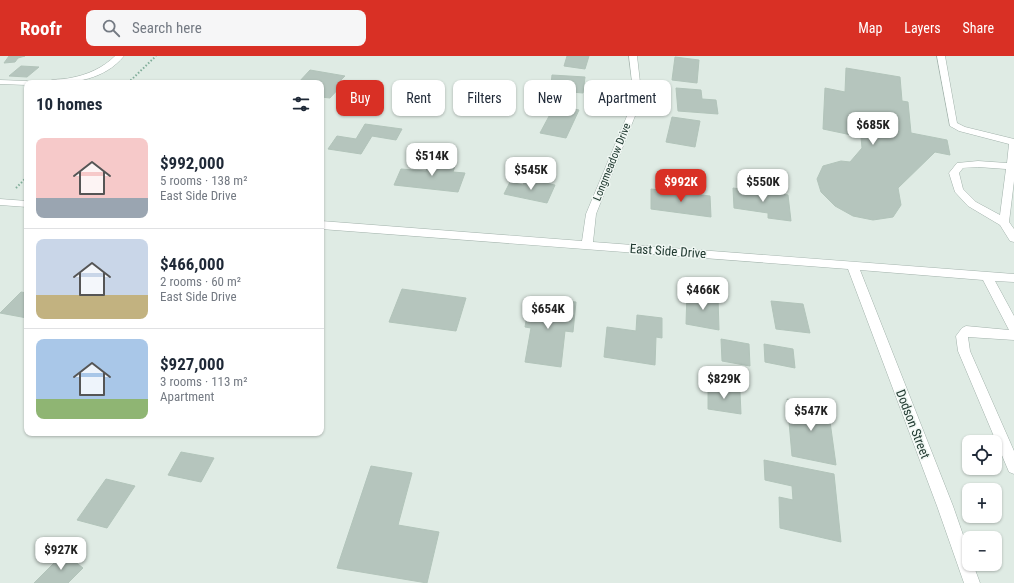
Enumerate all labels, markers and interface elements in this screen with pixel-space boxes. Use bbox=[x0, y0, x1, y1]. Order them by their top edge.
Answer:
search box bbox=[86, 10, 366, 46]
text: Roofr bbox=[20, 17, 62, 40]
icon: search bbox=[100, 17, 122, 39]
text: Search here bbox=[132, 19, 202, 37]
text: Map bbox=[858, 20, 882, 36]
text: Layers bbox=[904, 20, 941, 36]
text: Share bbox=[963, 20, 994, 36]
chip: Buy bbox=[336, 80, 384, 116]
chip: Rent bbox=[392, 80, 445, 116]
chip: Filters bbox=[453, 80, 516, 116]
chip: New bbox=[524, 80, 576, 116]
chip: Apartment bbox=[584, 80, 671, 116]
icon: filters bbox=[290, 93, 312, 115]
text: 10 homes bbox=[36, 94, 102, 114]
pin: $685K bbox=[845, 112, 901, 146]
text: $685K bbox=[856, 117, 890, 132]
street label: Longmeadow Drive bbox=[590, 121, 634, 203]
pin: $514K bbox=[404, 143, 460, 177]
text: $514K bbox=[415, 148, 449, 163]
text: $992,000 bbox=[160, 153, 224, 173]
icon: home bbox=[68, 154, 116, 202]
pin: $545K bbox=[503, 157, 559, 191]
text: $545K bbox=[514, 162, 548, 177]
pin: $992K bbox=[653, 169, 709, 203]
pin: $550K bbox=[735, 169, 791, 203]
text: 5 rooms · 138 m² bbox=[160, 173, 247, 188]
text: $992K bbox=[664, 174, 698, 189]
text: $550K bbox=[746, 174, 780, 189]
text: East Side Drive bbox=[160, 188, 237, 203]
street label: East Side Drive bbox=[629, 241, 707, 261]
text: $466,000 bbox=[160, 254, 224, 274]
icon: home bbox=[68, 255, 116, 303]
text: 2 rooms · 60 m² bbox=[160, 274, 241, 289]
pin: $466K bbox=[675, 277, 731, 311]
text: $466K bbox=[686, 282, 720, 297]
text: East Side Drive bbox=[160, 289, 237, 304]
pin: $654K bbox=[520, 296, 576, 330]
text: $654K bbox=[531, 301, 565, 316]
text: $927,000 bbox=[160, 354, 224, 374]
icon: home bbox=[68, 355, 116, 403]
pin: $829K bbox=[696, 366, 752, 400]
text: $829K bbox=[707, 371, 741, 386]
text: 3 rooms · 113 m² bbox=[160, 374, 247, 389]
street label: Dodson Street bbox=[893, 387, 933, 461]
text: Apartment bbox=[160, 389, 214, 404]
pin: $547K bbox=[783, 398, 839, 432]
text: $547K bbox=[794, 403, 828, 418]
map controls bbox=[962, 435, 1002, 571]
button: locate bbox=[962, 435, 1002, 475]
button: + bbox=[962, 483, 1002, 523]
button: − bbox=[962, 531, 1002, 571]
pin: $927K bbox=[33, 537, 89, 571]
text: $927K bbox=[44, 542, 78, 557]

